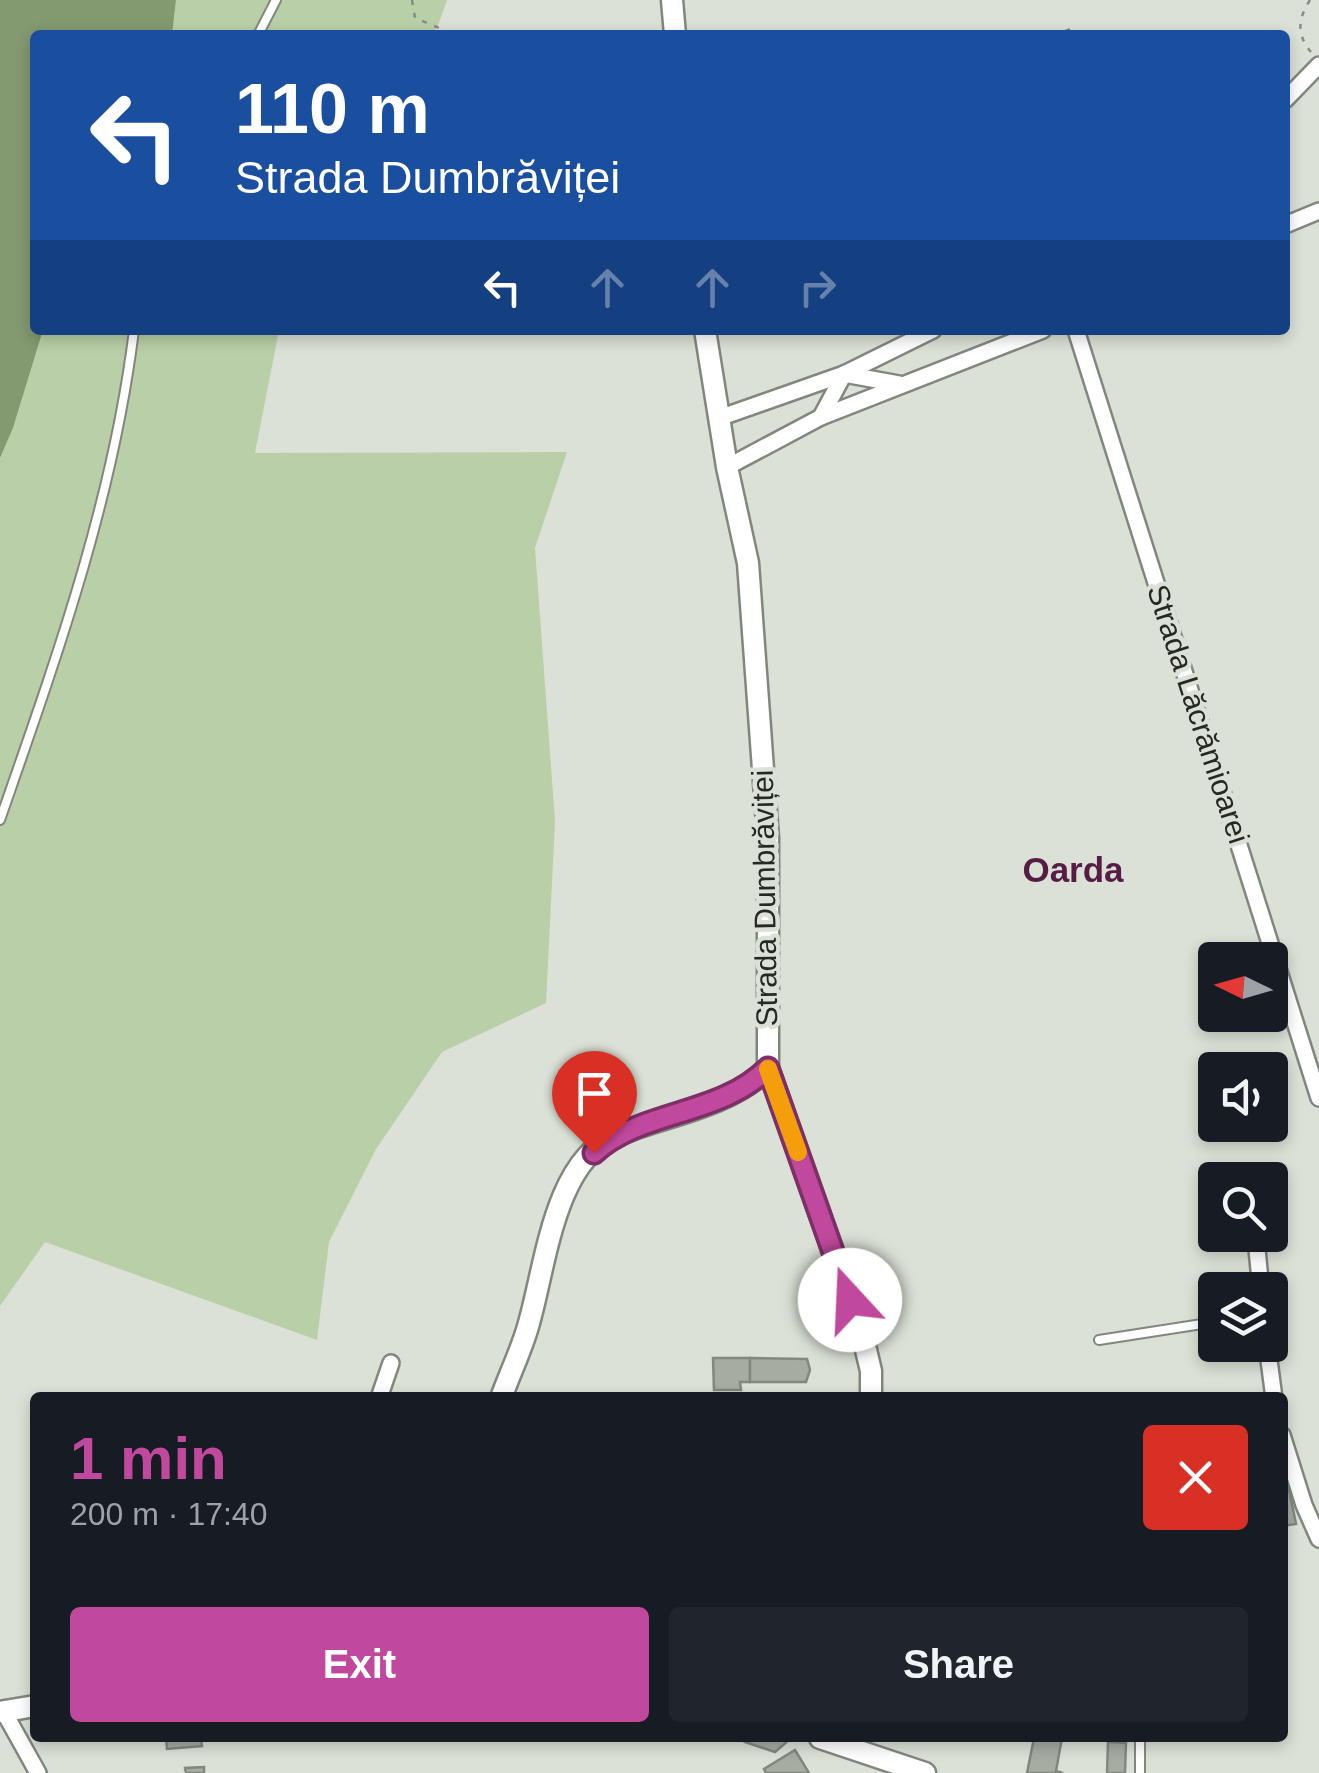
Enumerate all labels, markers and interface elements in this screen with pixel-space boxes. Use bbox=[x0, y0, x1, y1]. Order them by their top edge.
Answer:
icon: left bbox=[70, 70, 200, 200]
text: 110 m bbox=[235, 70, 430, 148]
text: Strada Dumbrăviței bbox=[235, 152, 620, 203]
icon: left bbox=[475, 260, 530, 315]
icon: ahead bbox=[580, 260, 635, 315]
icon: ahead bbox=[685, 260, 740, 315]
icon: right bbox=[790, 260, 845, 315]
street label: Strada Lăcrămioarei bbox=[1141, 580, 1256, 847]
street label: Strada Dumbrăviței bbox=[746, 769, 783, 1027]
district label: Oarda bbox=[1022, 850, 1124, 889]
north arrow bbox=[1198, 942, 1288, 1032]
map controls bbox=[1198, 942, 1288, 1362]
pin bbox=[552, 1051, 637, 1154]
button: sound bbox=[1198, 1052, 1288, 1142]
icon: arrive bbox=[567, 1066, 622, 1121]
button: search bbox=[1198, 1162, 1288, 1252]
position arrow bbox=[798, 1248, 902, 1352]
button: layers bbox=[1198, 1272, 1288, 1362]
text: 1 min bbox=[70, 1425, 227, 1492]
button: close bbox=[1143, 1425, 1248, 1530]
text: 200 m · 17:40 bbox=[70, 1496, 267, 1532]
button: Exit bbox=[70, 1607, 649, 1722]
button: Share bbox=[669, 1607, 1248, 1722]

